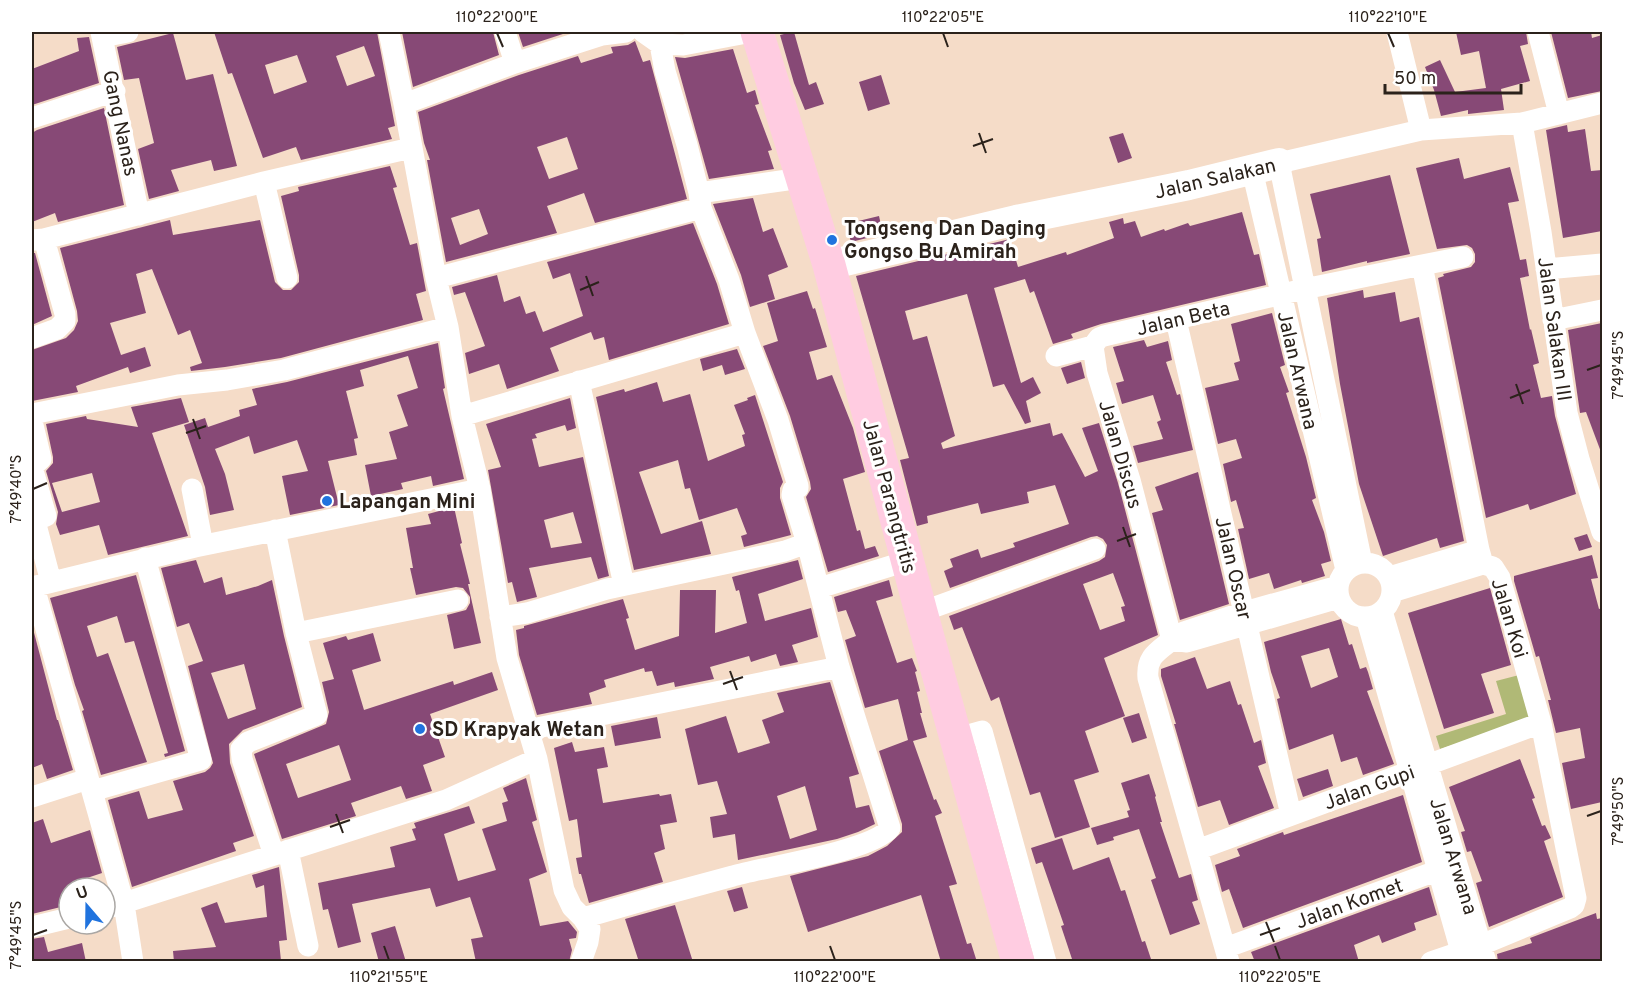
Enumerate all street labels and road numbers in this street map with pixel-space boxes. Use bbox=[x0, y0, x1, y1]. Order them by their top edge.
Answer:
street label: Gang Nanas bbox=[95, 68, 143, 179]
street label: Jalan Salakan bbox=[1152, 153, 1279, 207]
street label: Jalan Salakan III bbox=[1530, 255, 1576, 403]
street label: Jalan Beta bbox=[1134, 297, 1233, 343]
street label: Jalan Arwana bbox=[1270, 309, 1322, 432]
street label: Jalan Discus bbox=[1091, 397, 1147, 512]
street label: Jalan Parangtritis bbox=[855, 417, 921, 576]
street label: Jalan Oscar bbox=[1208, 514, 1257, 623]
street label: Jalan Koi bbox=[1484, 575, 1533, 662]
street label: Jalan Gupi bbox=[1321, 760, 1419, 817]
street label: Jalan Arwana bbox=[1422, 795, 1482, 918]
street label: Jalan Komet bbox=[1292, 873, 1407, 936]

